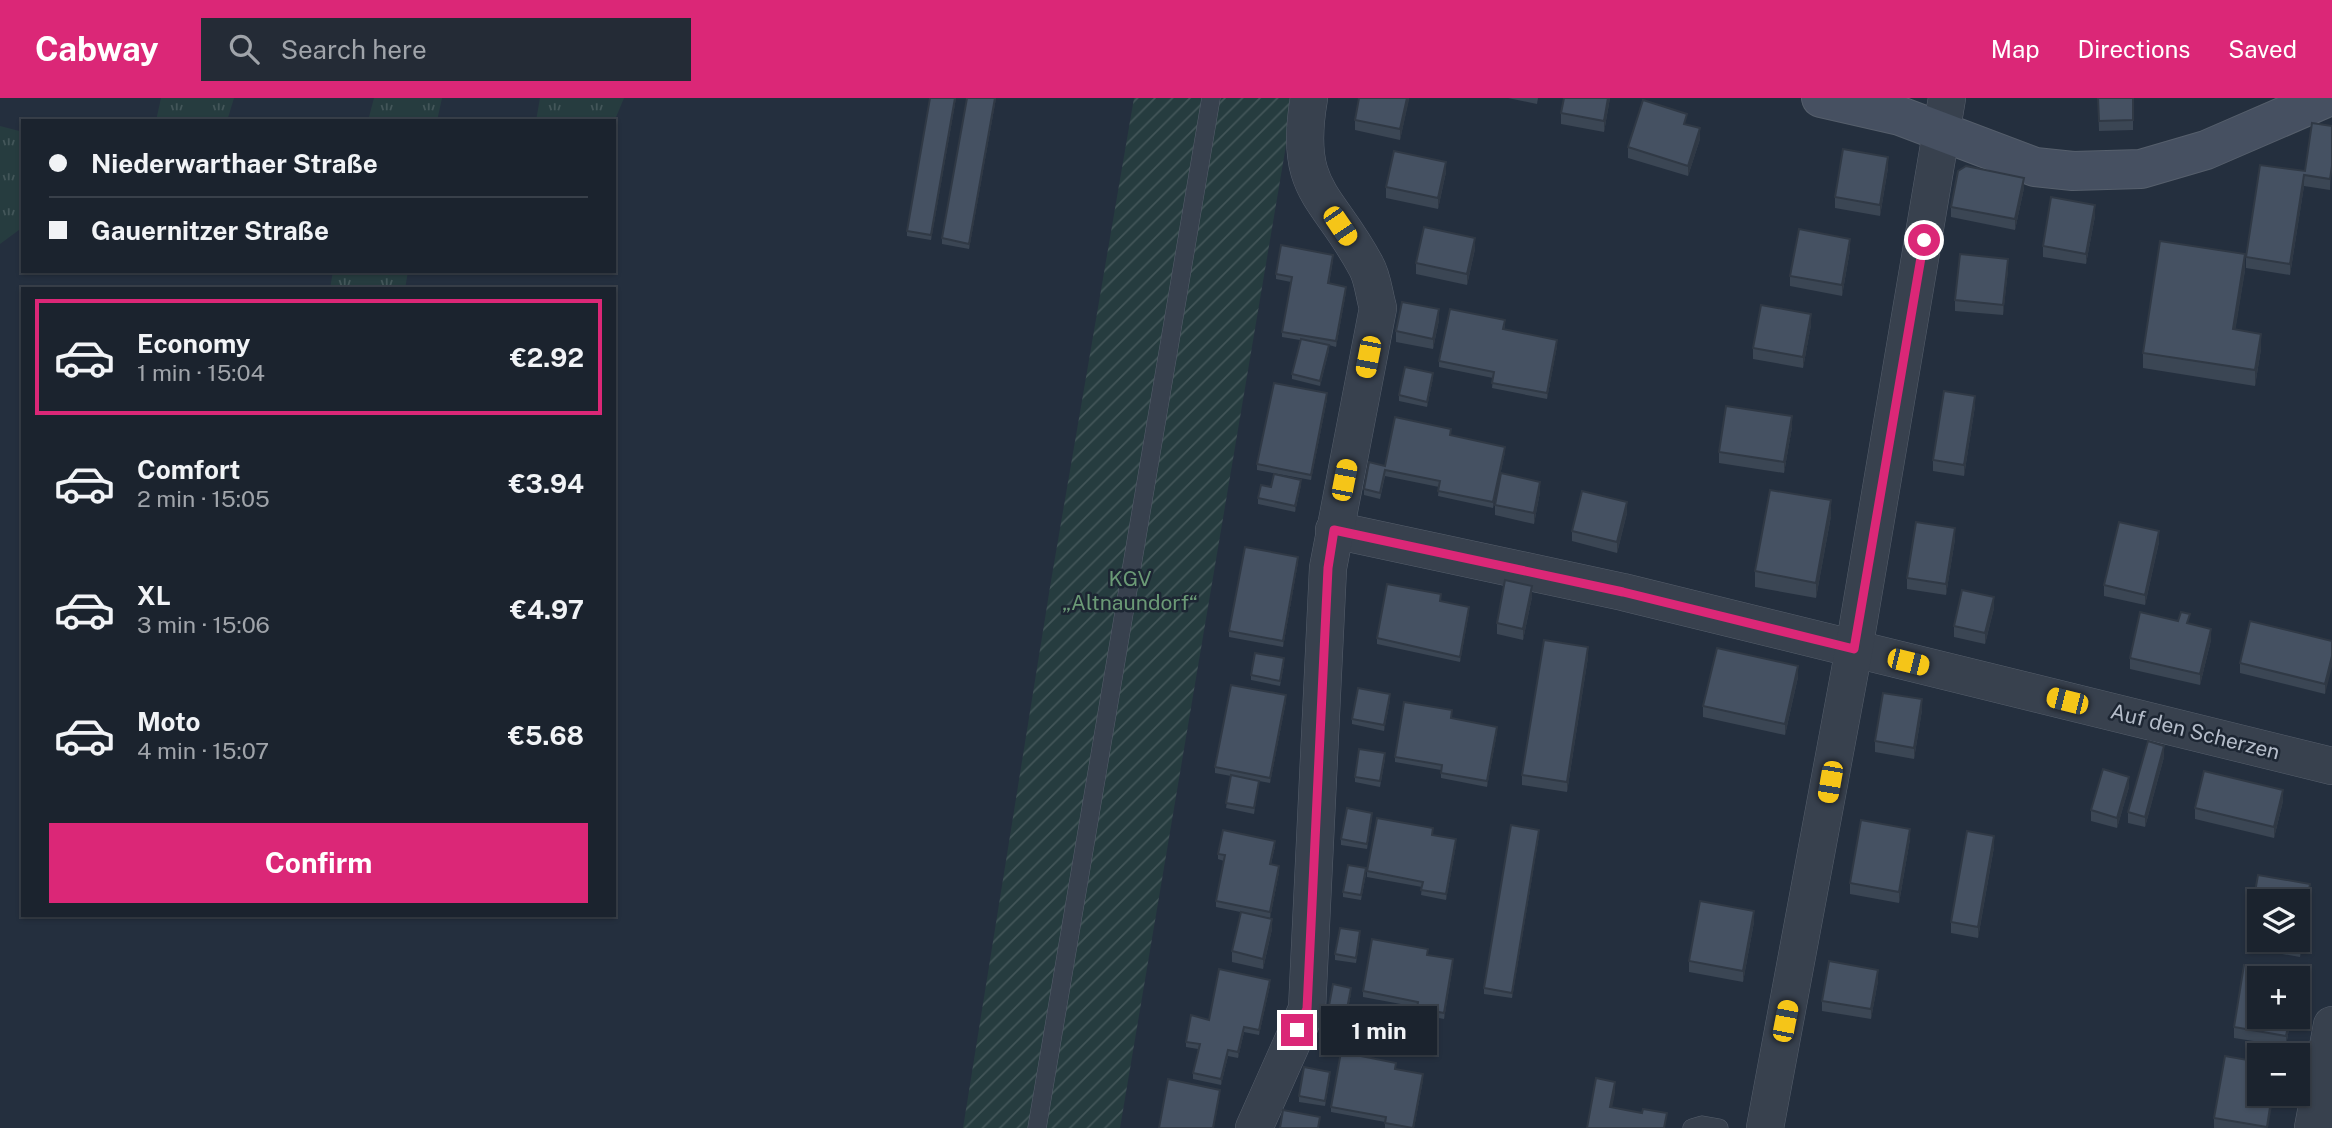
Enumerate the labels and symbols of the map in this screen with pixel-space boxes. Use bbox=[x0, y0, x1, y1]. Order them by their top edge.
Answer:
car bbox=[1320, 203, 1361, 249]
route start bbox=[1908, 224, 1940, 256]
car bbox=[1354, 334, 1383, 380]
car bbox=[1330, 457, 1359, 503]
park label: KGV „Altnaundorf“ bbox=[1062, 566, 1198, 615]
car bbox=[1886, 647, 1931, 677]
car bbox=[2045, 686, 2090, 716]
street label: Auf den Scherzen bbox=[2108, 698, 2282, 765]
car bbox=[1817, 759, 1844, 805]
car bbox=[1771, 998, 1800, 1044]
callout: 1 min bbox=[1322, 1006, 1437, 1054]
route end bbox=[1281, 1014, 1313, 1046]

